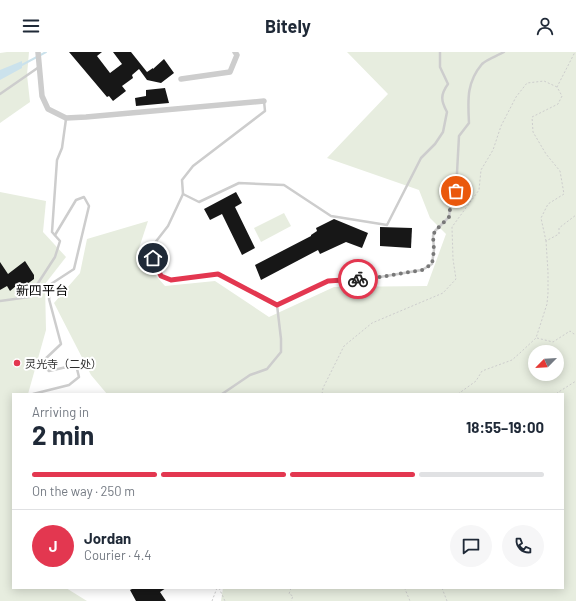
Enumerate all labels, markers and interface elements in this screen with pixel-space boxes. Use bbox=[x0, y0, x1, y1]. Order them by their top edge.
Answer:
icon: menu bbox=[20, 15, 42, 37]
text: Bitely bbox=[265, 15, 311, 37]
icon: person bbox=[534, 15, 556, 37]
pin bbox=[439, 174, 473, 208]
icon: bag bbox=[445, 180, 467, 202]
pin bbox=[136, 241, 170, 275]
icon: home bbox=[142, 247, 164, 269]
courier bbox=[338, 259, 378, 299]
icon: bike bbox=[347, 268, 369, 290]
district label: 新四平台 bbox=[16, 282, 68, 298]
north arrow bbox=[528, 345, 564, 381]
map controls bbox=[528, 345, 564, 381]
place label: 灵光寺（二处） bbox=[25, 357, 102, 370]
marker: 灵光寺（二处） bbox=[12, 358, 22, 368]
text: Arriving in bbox=[32, 404, 89, 420]
text: 18:55–19:00 bbox=[466, 418, 544, 436]
text: 2 min bbox=[32, 419, 94, 450]
text: On the way · 250 m bbox=[32, 483, 135, 499]
button: chat bbox=[450, 525, 492, 567]
button: phone bbox=[502, 525, 544, 567]
text: Jordan bbox=[84, 529, 131, 547]
text: J bbox=[49, 537, 57, 555]
text: Courier · 4.4 bbox=[84, 547, 152, 563]

